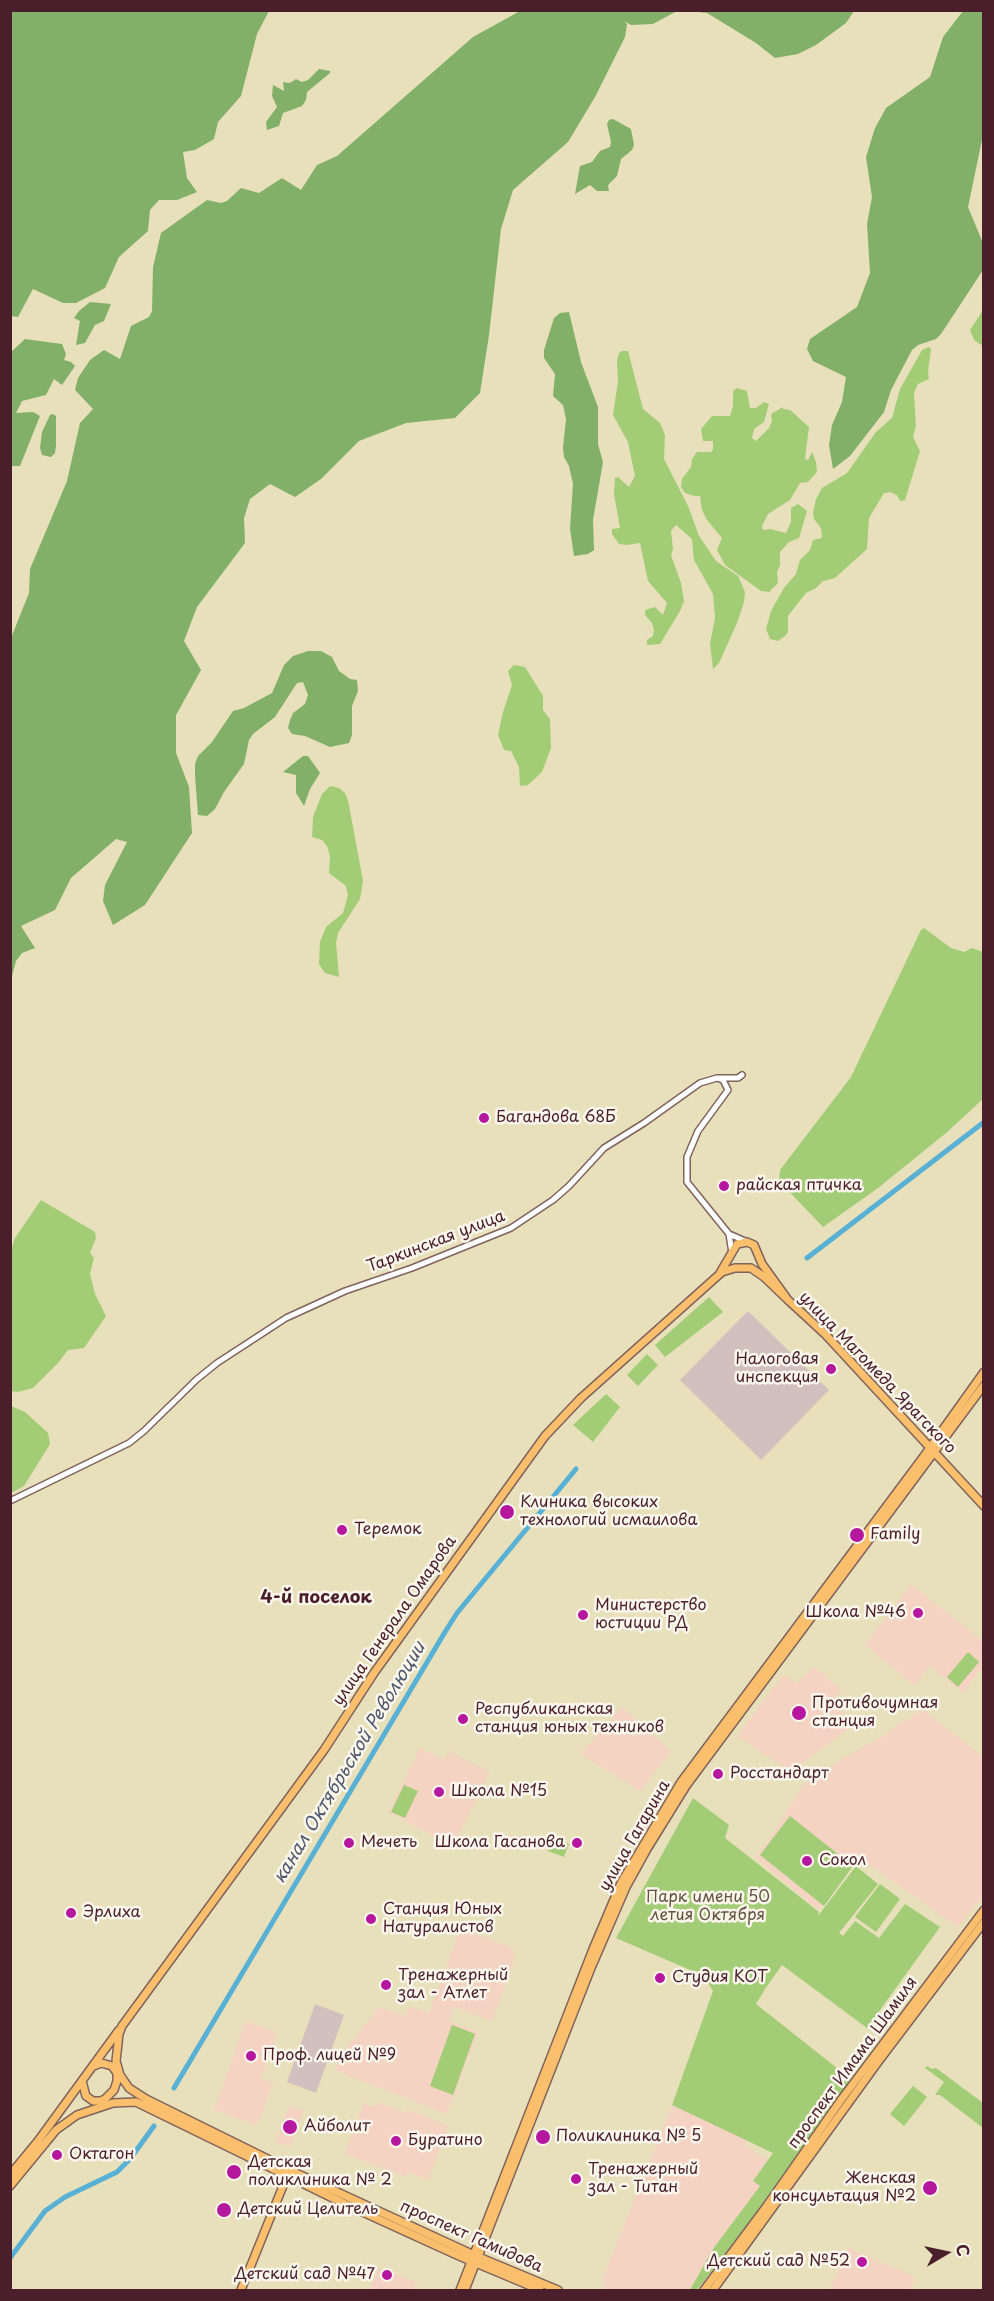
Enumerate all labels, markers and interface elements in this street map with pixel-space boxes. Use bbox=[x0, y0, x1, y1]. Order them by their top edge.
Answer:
place label: Багандова 68Б bbox=[496, 1108, 616, 1128]
marker: Багандова 68Б bbox=[477, 1111, 491, 1125]
place label: райская птичка bbox=[736, 1176, 862, 1196]
marker: райская птичка bbox=[717, 1179, 731, 1193]
street label: Таркинская улица bbox=[364, 1207, 508, 1277]
street label: улица Магомеда Ярагского bbox=[794, 1288, 960, 1458]
place label: Налоговая инспекция bbox=[736, 1350, 819, 1388]
marker: Налоговая инспекция bbox=[824, 1362, 838, 1376]
place label: Клиника высоких технологий исмаилова bbox=[520, 1493, 697, 1531]
marker: Клиника высоких технологий исмаилова bbox=[498, 1503, 516, 1521]
place label: Теремок bbox=[354, 1520, 422, 1540]
marker: Теремок bbox=[335, 1523, 349, 1537]
place label: Family bbox=[870, 1525, 920, 1545]
marker: Family bbox=[848, 1526, 866, 1544]
street label: улица Генерала Омарова bbox=[329, 1532, 461, 1710]
district label: 4-й поселок bbox=[260, 1587, 372, 1609]
place label: Министерство юстиции РД bbox=[595, 1596, 707, 1634]
place label: Школа №46 bbox=[806, 1603, 906, 1623]
marker: Школа №46 bbox=[911, 1606, 925, 1620]
marker: Министерство юстиции РД bbox=[576, 1608, 590, 1622]
water label: канал Октябрьской Революции bbox=[269, 1638, 431, 1888]
place label: Противочумная станция bbox=[812, 1694, 938, 1732]
place label: Республиканская станция юных техников bbox=[475, 1700, 664, 1738]
marker: Противочумная станция bbox=[790, 1704, 808, 1722]
marker: Республиканская станция юных техников bbox=[456, 1712, 470, 1726]
place label: Росстандарт bbox=[730, 1764, 829, 1784]
marker: Росстандарт bbox=[711, 1767, 725, 1781]
street label: улица Гагарина bbox=[595, 1777, 675, 1895]
place label: Школа №15 bbox=[451, 1782, 547, 1802]
marker: Школа №15 bbox=[432, 1785, 446, 1799]
place label: Мечеть bbox=[361, 1833, 417, 1853]
place label: Школа Гасанова bbox=[435, 1833, 565, 1853]
marker: Мечеть bbox=[342, 1836, 356, 1850]
marker: Школа Гасанова bbox=[570, 1836, 584, 1850]
place label: Сокол bbox=[819, 1851, 866, 1871]
marker: Сокол bbox=[800, 1854, 814, 1868]
park label: Парк имени 50 летия Октября bbox=[646, 1888, 770, 1926]
place label: Станция Юных Натуралистов bbox=[383, 1900, 502, 1938]
place label: Эрлиха bbox=[83, 1903, 141, 1923]
marker: Эрлиха bbox=[64, 1906, 78, 1920]
marker: Станция Юных Натуралистов bbox=[364, 1912, 378, 1926]
place label: Тренажерный зал - Атлет bbox=[398, 1966, 508, 2004]
place label: Студия КОТ bbox=[672, 1968, 768, 1988]
marker: Студия КОТ bbox=[653, 1971, 667, 1985]
street label: проспект Имама Шамиля bbox=[784, 1973, 922, 2153]
marker: Тренажерный зал - Атлет bbox=[379, 1978, 393, 1992]
place label: Проф. лицей №9 bbox=[263, 2046, 396, 2066]
marker: Проф. лицей №9 bbox=[244, 2049, 258, 2063]
place label: Айболит bbox=[304, 2117, 370, 2137]
marker: Айболит bbox=[281, 2118, 299, 2136]
place label: Поликлиника № 5 bbox=[556, 2127, 701, 2147]
marker: Поликлиника № 5 bbox=[534, 2128, 552, 2146]
place label: Буратино bbox=[408, 2131, 483, 2151]
marker: Буратино bbox=[389, 2134, 403, 2148]
place label: Октагон bbox=[69, 2145, 134, 2165]
marker: Октагон bbox=[50, 2148, 64, 2162]
place label: Детская поликлиника № 2 bbox=[248, 2153, 392, 2191]
place label: Тренажерный зал - Титан bbox=[588, 2160, 698, 2198]
marker: Детская поликлиника № 2 bbox=[225, 2163, 243, 2181]
place label: Женская консультация №2 bbox=[772, 2169, 916, 2207]
marker: Тренажерный зал - Титан bbox=[569, 2172, 583, 2186]
marker: Женская консультация №2 bbox=[921, 2179, 939, 2197]
street label: проспект Гамидова bbox=[397, 2197, 545, 2277]
place label: Детский Целитель bbox=[238, 2200, 378, 2220]
marker: Детский Целитель bbox=[215, 2201, 233, 2219]
north arrow bbox=[916, 2223, 976, 2283]
text: С bbox=[951, 2242, 977, 2258]
place label: Детский сад №52 bbox=[707, 2252, 850, 2272]
marker: Детский сад №52 bbox=[855, 2255, 869, 2269]
place label: Детский сад №47 bbox=[235, 2265, 375, 2285]
marker: Детский сад №47 bbox=[380, 2268, 394, 2282]

